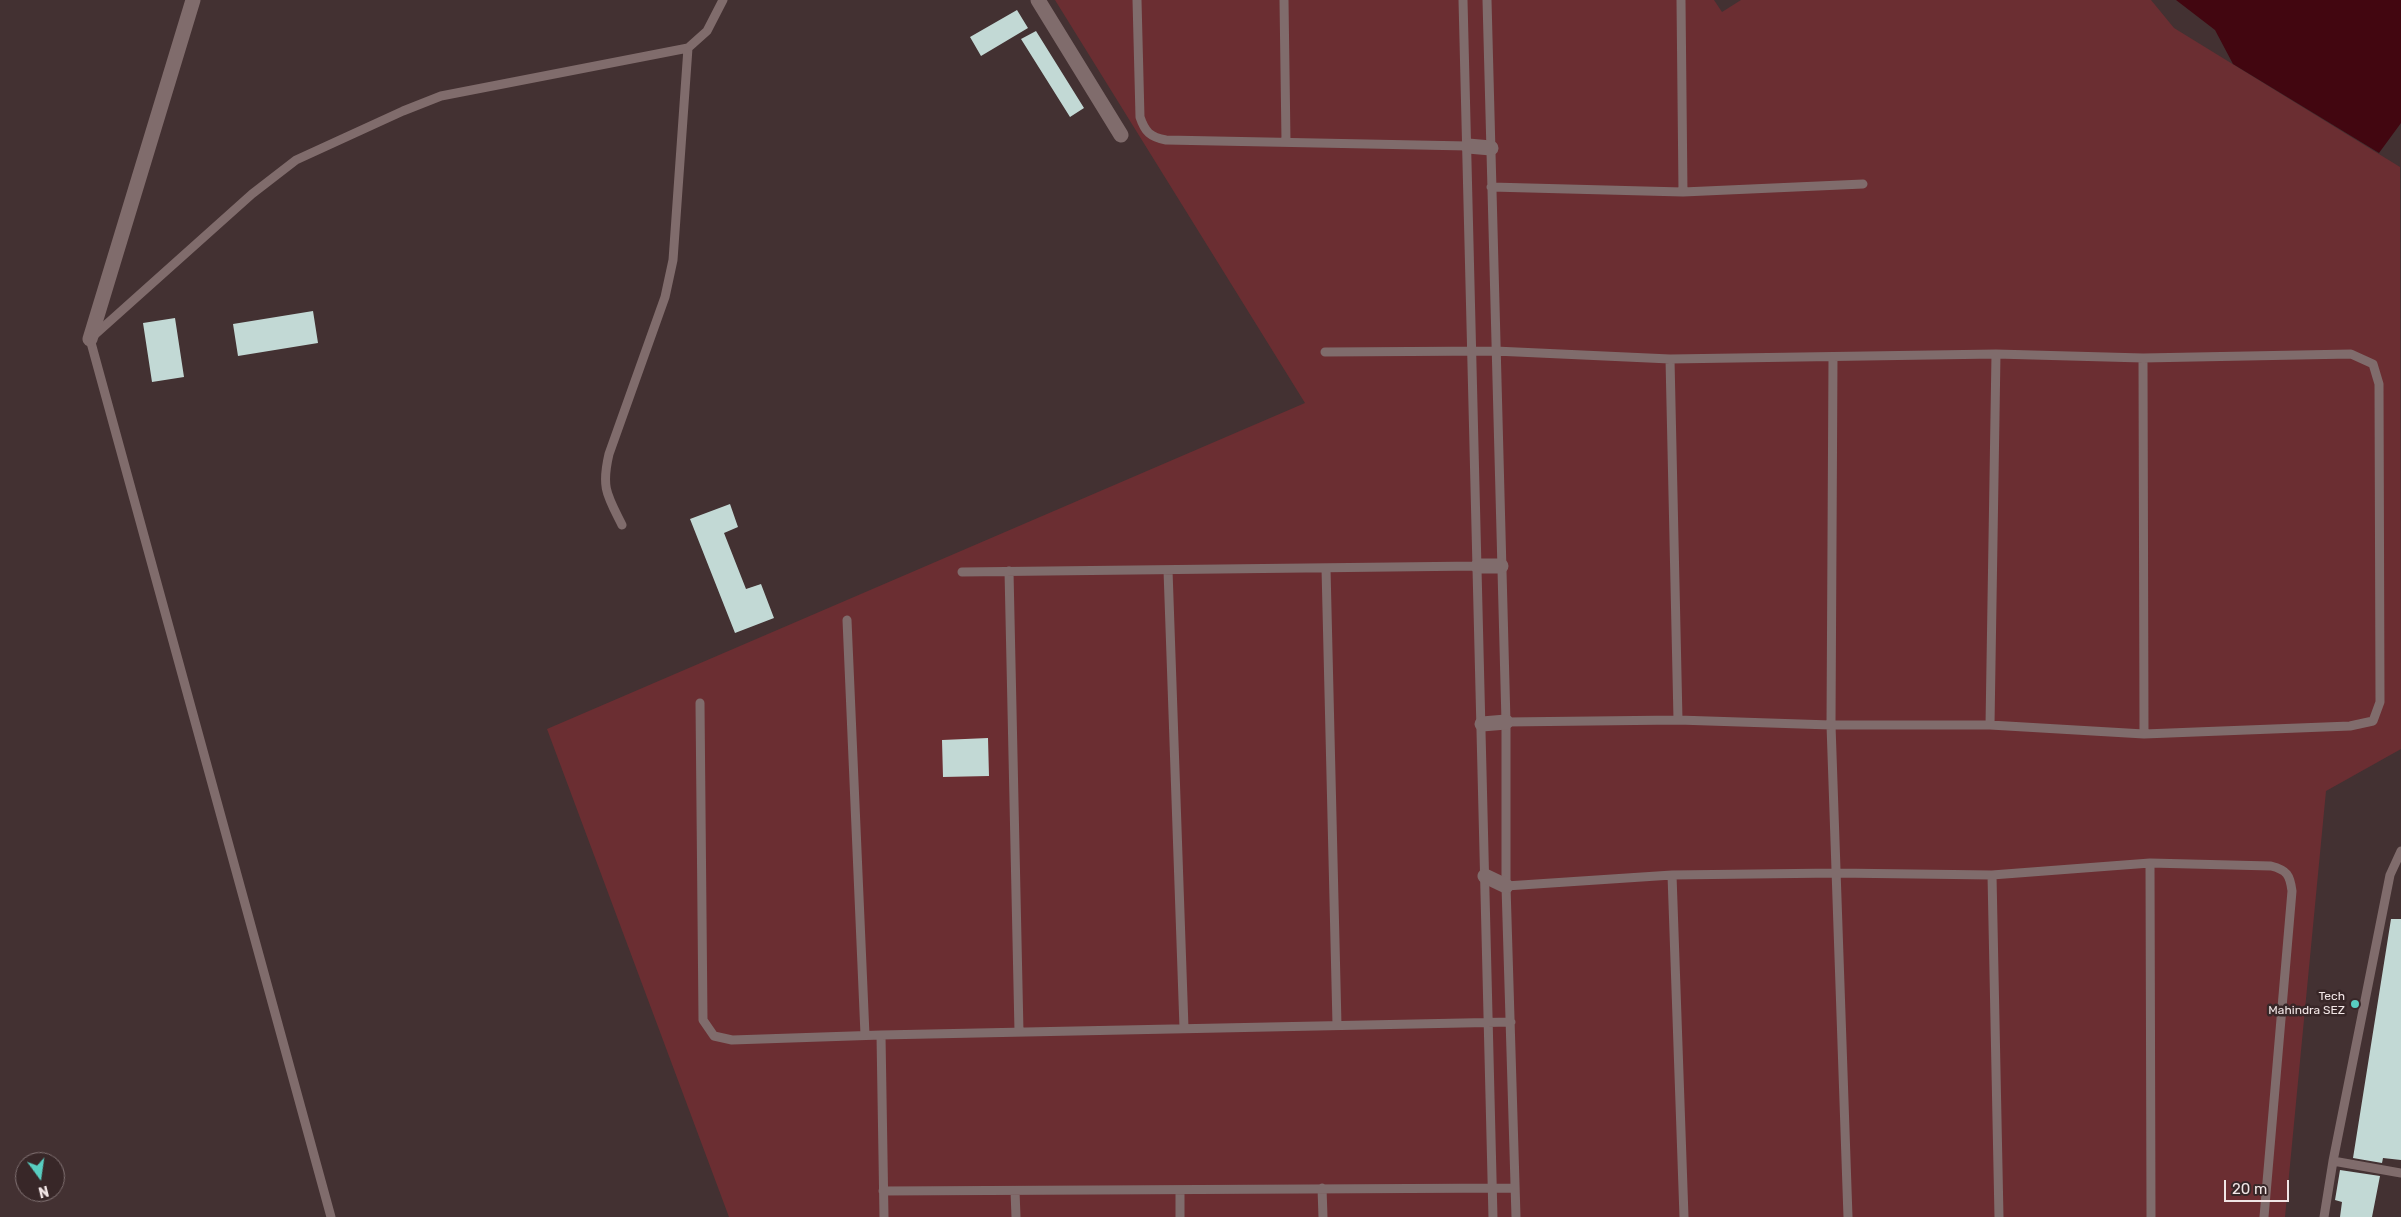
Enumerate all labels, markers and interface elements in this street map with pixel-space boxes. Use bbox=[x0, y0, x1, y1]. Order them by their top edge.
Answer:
place label: Tech Mahindra SEZ bbox=[2268, 990, 2345, 1018]
marker: Tech Mahindra SEZ bbox=[2349, 998, 2361, 1010]
north arrow bbox=[15, 1152, 65, 1202]
scale bar bbox=[2226, 1170, 2291, 1202]
text: 20 m bbox=[2232, 1180, 2267, 1198]
text: N bbox=[37, 1182, 50, 1201]

